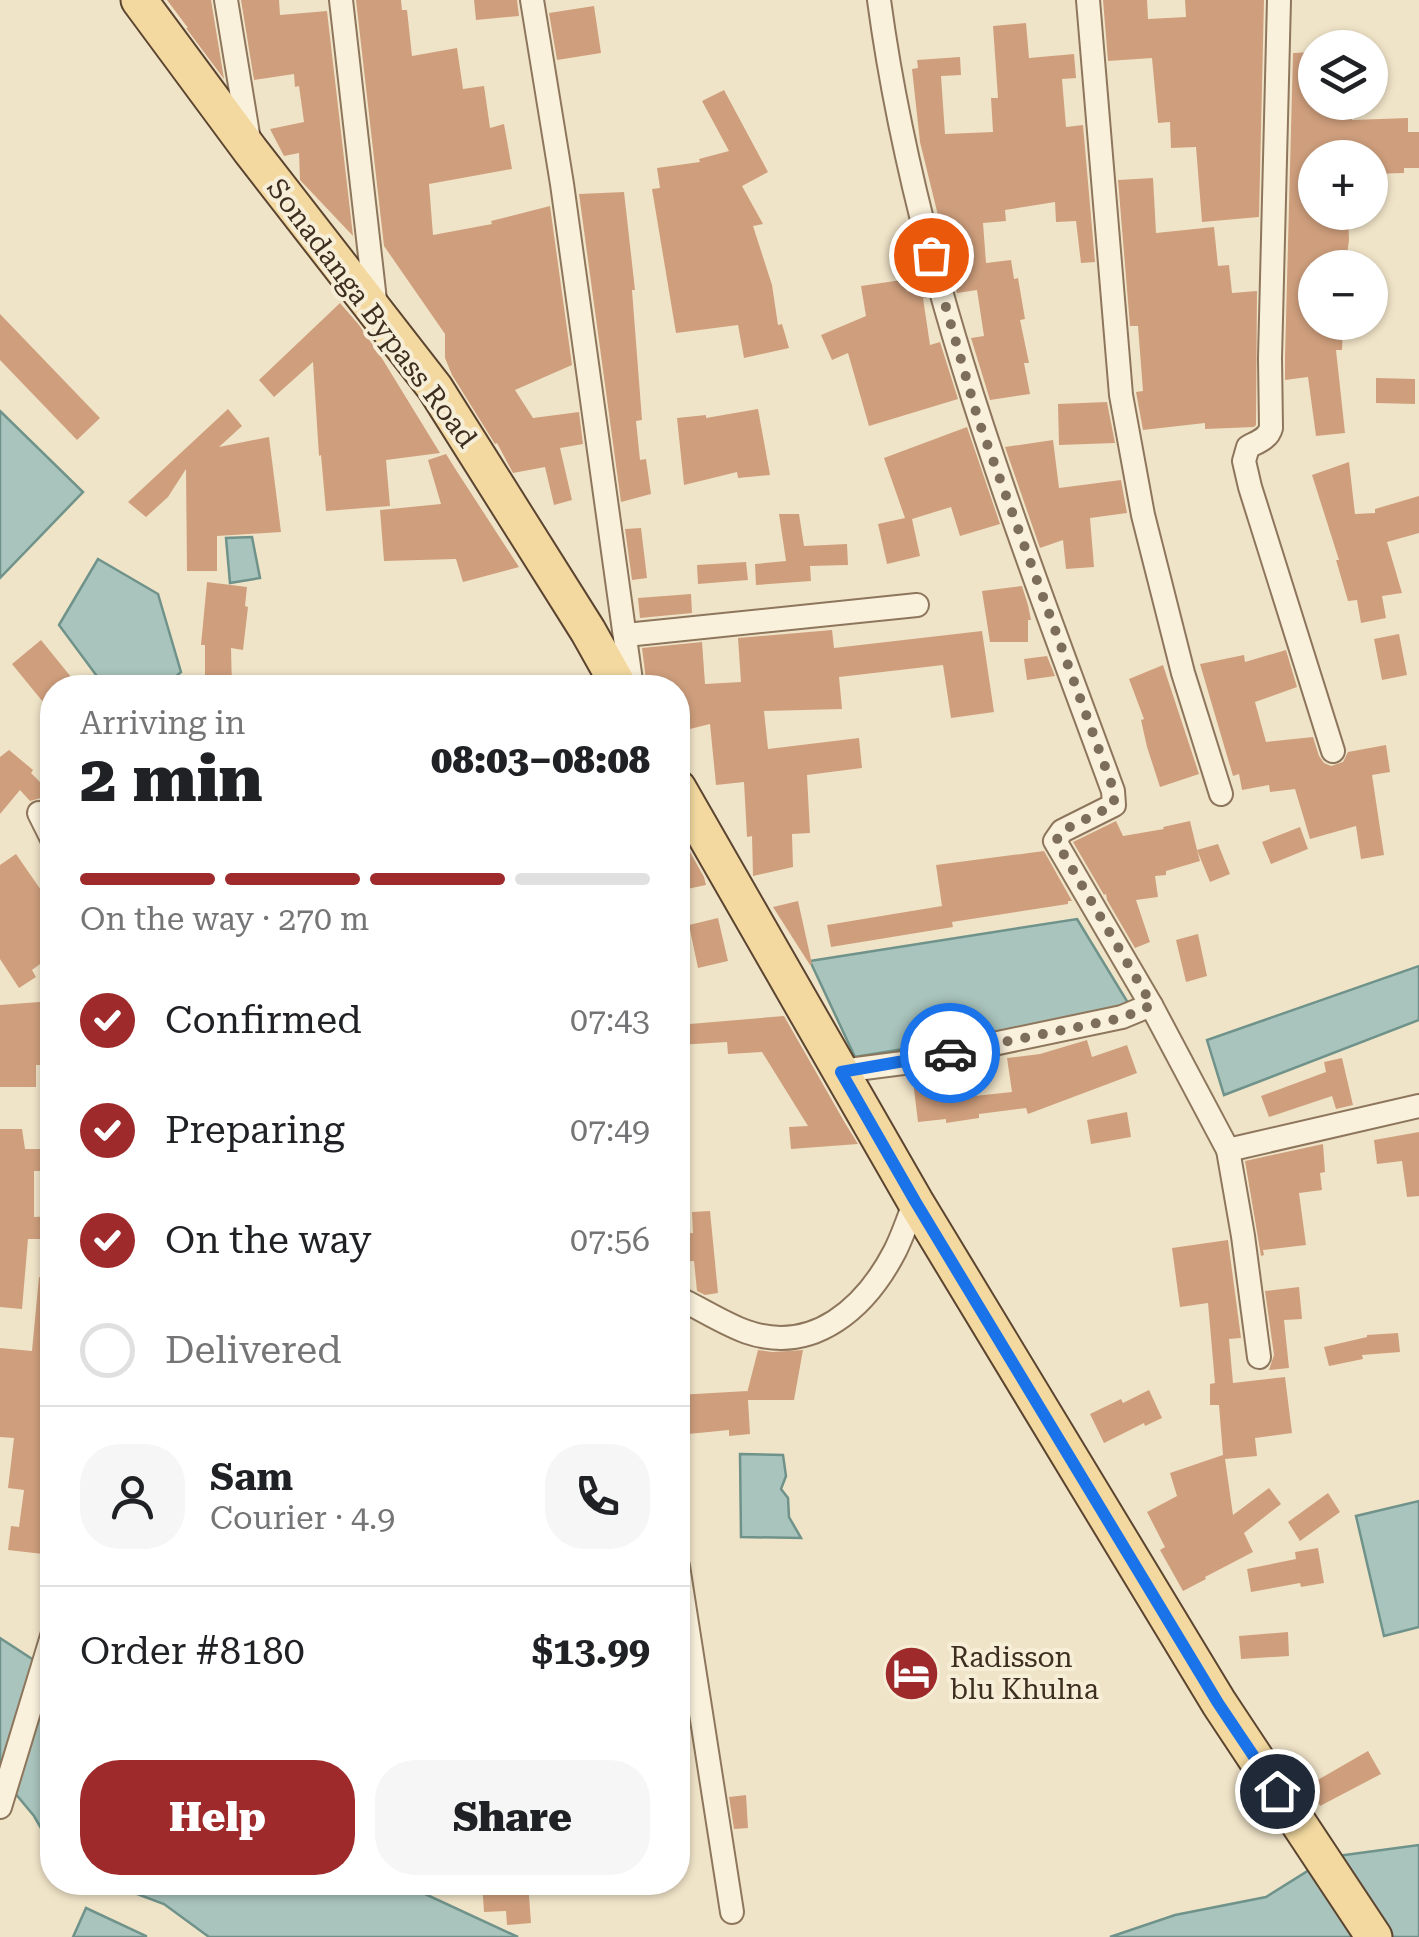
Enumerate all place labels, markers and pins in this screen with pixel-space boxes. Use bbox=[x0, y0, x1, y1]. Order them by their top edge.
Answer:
pin bbox=[889, 213, 974, 298]
place label: Radisson blu Khulna bbox=[950, 1641, 1099, 1706]
hotel icon: Radisson blu Khulna bbox=[881, 1643, 941, 1703]
pin bbox=[1235, 1749, 1320, 1834]

